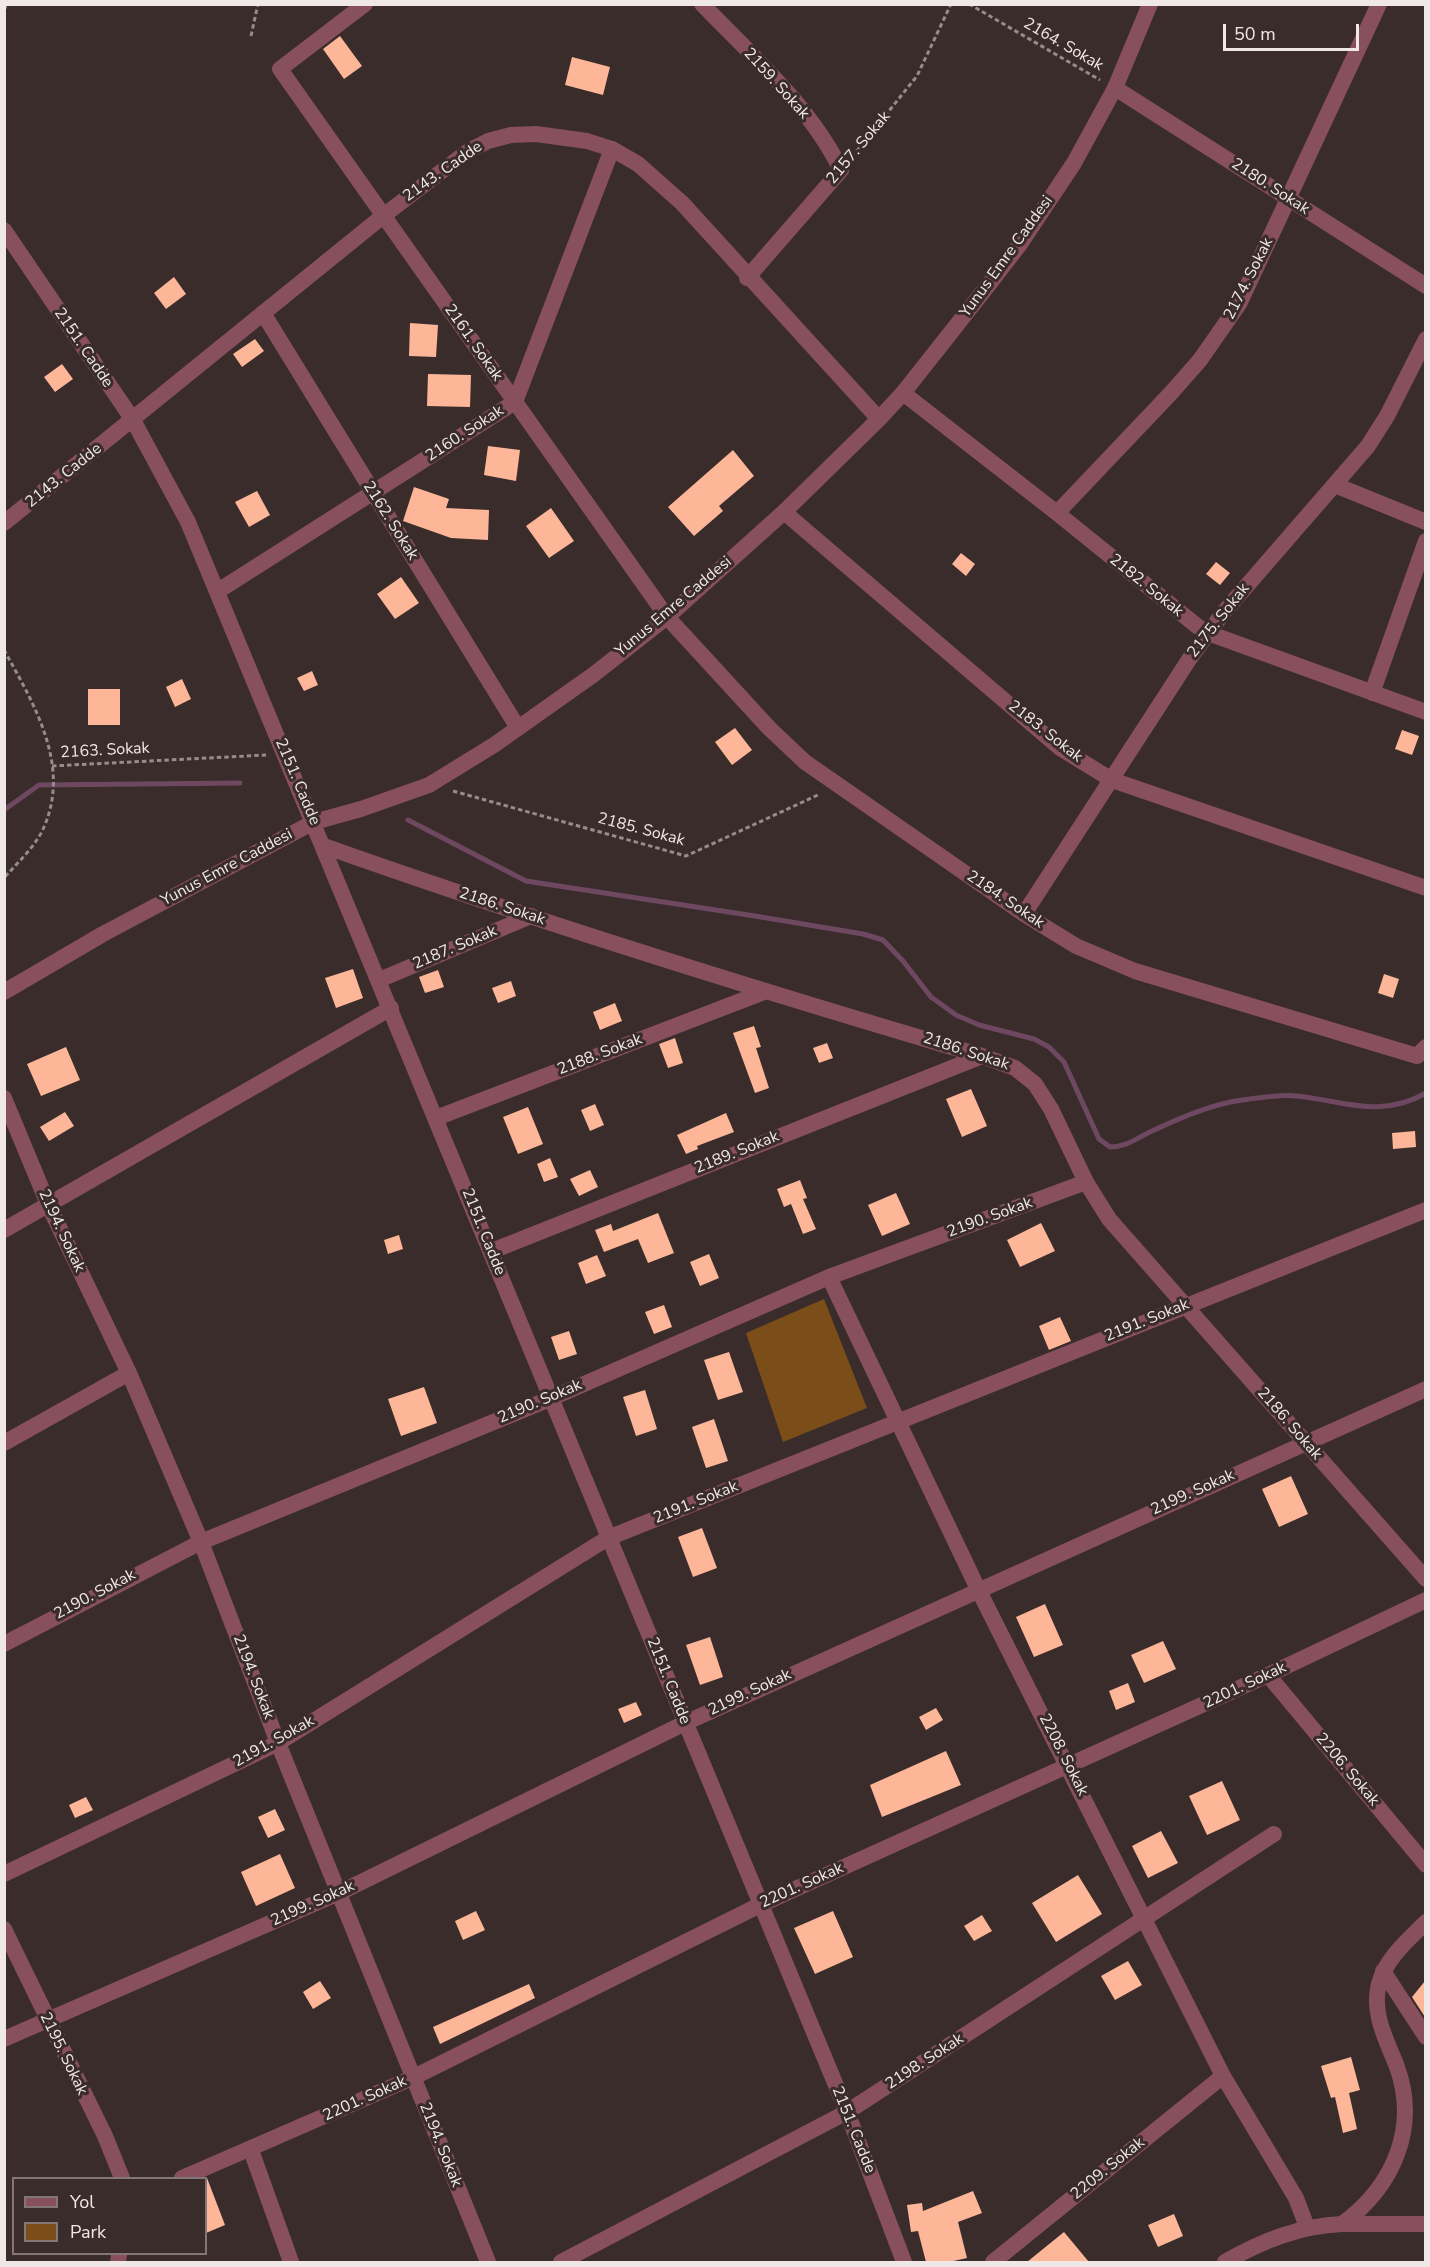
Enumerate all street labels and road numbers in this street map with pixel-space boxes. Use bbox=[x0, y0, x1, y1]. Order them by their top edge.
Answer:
street label: 2164. Sokak bbox=[1020, 14, 1106, 76]
street label: 2159. Sokak bbox=[739, 44, 813, 124]
street label: 2157. Sokak bbox=[823, 108, 895, 188]
street label: 2143. Cadde bbox=[400, 138, 486, 206]
street label: 2180. Sokak bbox=[1227, 155, 1313, 219]
street label: Yunus Emre Caddesi bbox=[956, 192, 1058, 322]
street label: 2174. Sokak bbox=[1220, 235, 1278, 323]
street label: 2161. Sokak bbox=[440, 301, 506, 385]
street label: 2151. Cadde bbox=[49, 304, 117, 392]
street label: 2160. Sokak bbox=[422, 402, 508, 466]
street label: 2143. Cadde bbox=[22, 439, 106, 513]
street label: 2162. Sokak bbox=[358, 478, 422, 564]
street label: 2182. Sokak bbox=[1105, 550, 1187, 622]
street label: Yunus Emre Caddesi bbox=[612, 553, 736, 661]
street label: 2175. Sokak bbox=[1184, 580, 1254, 662]
street label: 2183. Sokak bbox=[1004, 697, 1086, 767]
street label: 2151. Cadde bbox=[270, 736, 324, 828]
street label: 2163. Sokak bbox=[60, 739, 150, 763]
street label: 2185. Sokak bbox=[595, 809, 687, 851]
street label: Yunus Emre Caddesi bbox=[158, 825, 296, 911]
street label: 2184. Sokak bbox=[963, 867, 1047, 933]
street label: 2186. Sokak bbox=[457, 884, 547, 930]
street label: 2187. Sokak bbox=[410, 922, 500, 974]
street label: 2186. Sokak bbox=[921, 1029, 1011, 1075]
street label: 2188. Sokak bbox=[555, 1030, 645, 1080]
street label: 2189. Sokak bbox=[692, 1127, 782, 1179]
street label: 2194. Sokak bbox=[33, 1186, 89, 1276]
street label: 2151. Cadde bbox=[457, 1186, 509, 1278]
street label: 2190. Sokak bbox=[945, 1194, 1035, 1242]
street label: 2191. Sokak bbox=[1102, 1295, 1192, 1347]
street label: 2190. Sokak bbox=[495, 1376, 585, 1428]
street label: 2186. Sokak bbox=[1252, 1384, 1326, 1464]
street label: 2199. Sokak bbox=[1148, 1466, 1238, 1520]
street label: 2191. Sokak bbox=[651, 1477, 741, 1529]
street label: 2190. Sokak bbox=[51, 1566, 139, 1624]
street label: 2194. Sokak bbox=[228, 1632, 278, 1722]
street label: 2151. Cadde bbox=[642, 1635, 694, 1727]
street label: 2201. Sokak bbox=[1200, 1658, 1290, 1714]
street label: 2199. Sokak bbox=[705, 1665, 795, 1721]
street label: 2208. Sokak bbox=[1034, 1711, 1092, 1799]
street label: 2191. Sokak bbox=[230, 1712, 318, 1772]
street label: 2206. Sokak bbox=[1311, 1730, 1383, 1810]
street label: 2201. Sokak bbox=[757, 1859, 847, 1913]
street label: 2199. Sokak bbox=[268, 1877, 358, 1931]
street label: 2195. Sokak bbox=[35, 2010, 91, 2098]
street label: 2198. Sokak bbox=[882, 2030, 968, 2094]
street label: 2201. Sokak bbox=[320, 2072, 410, 2126]
street label: 2151. Cadde bbox=[827, 2084, 879, 2176]
street label: 2194. Sokak bbox=[414, 2100, 466, 2190]
street label: 2209. Sokak bbox=[1067, 2133, 1149, 2205]

